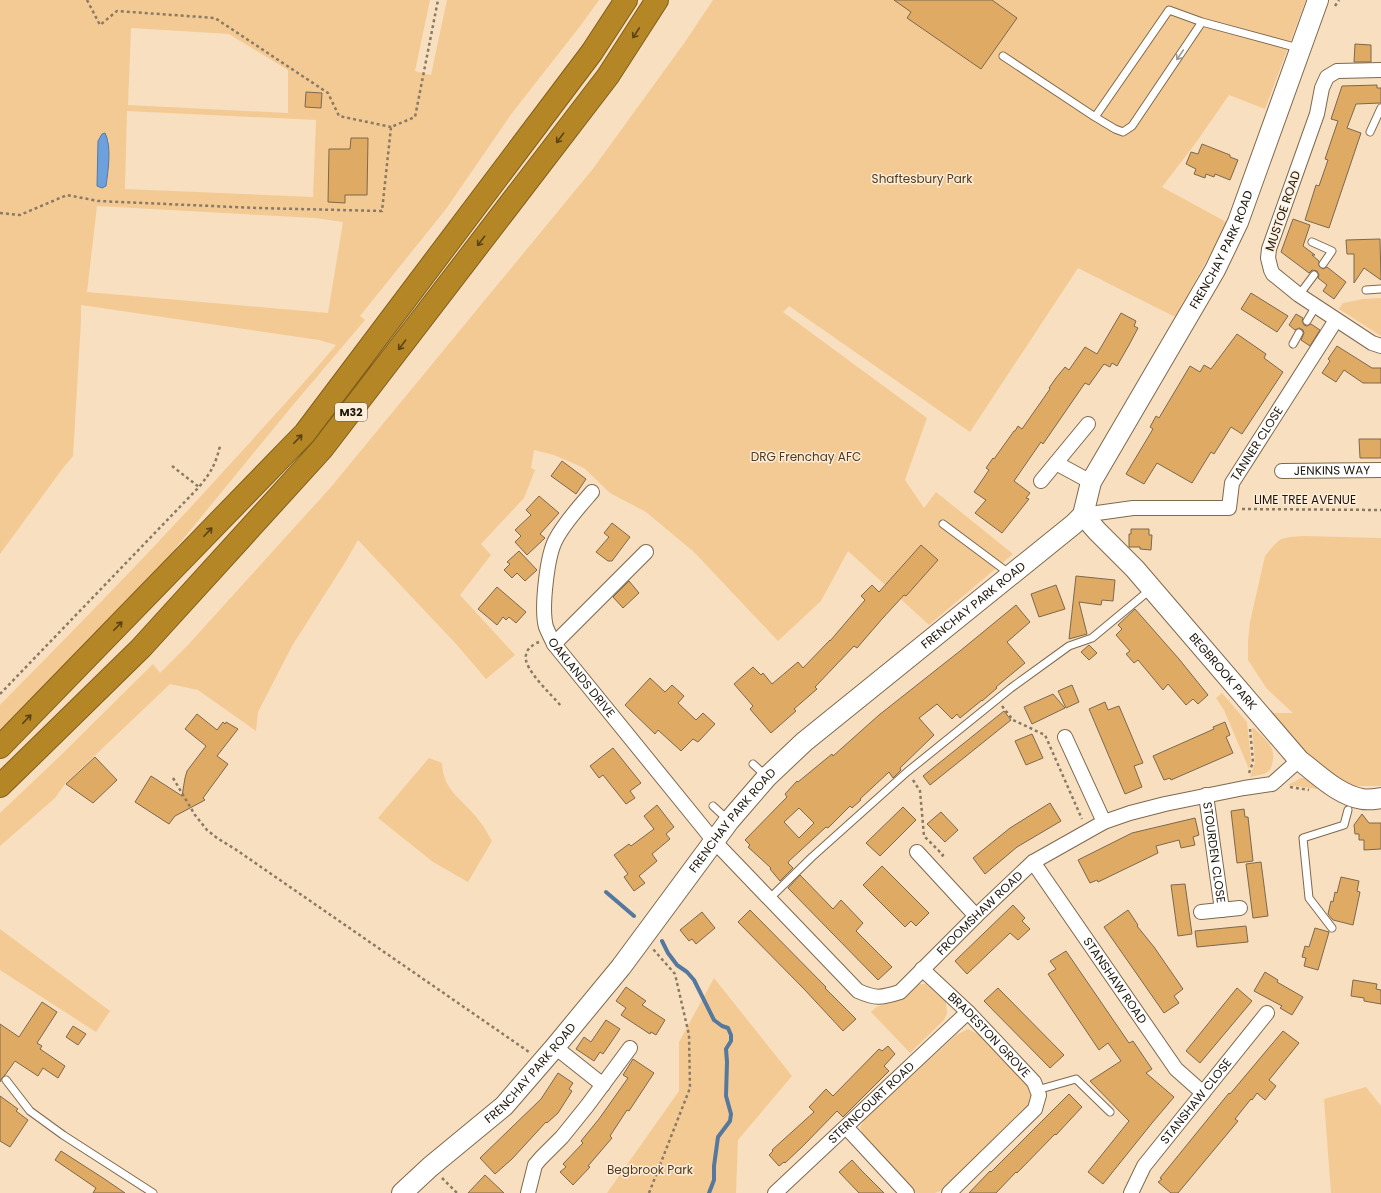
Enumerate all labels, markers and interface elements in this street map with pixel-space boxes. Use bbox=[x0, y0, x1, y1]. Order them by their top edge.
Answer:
one-way arrow bbox=[632, 27, 640, 38]
one-way arrow bbox=[1176, 49, 1184, 60]
one-way arrow bbox=[556, 133, 564, 144]
street label: MUSTOE ROAD bbox=[1261, 168, 1304, 253]
park label: Shaftesbury Park bbox=[872, 170, 973, 187]
street label: FRENCHAY PARK ROAD bbox=[1185, 188, 1257, 312]
one-way arrow bbox=[477, 236, 485, 247]
one-way arrow bbox=[398, 339, 406, 350]
road number: M32 bbox=[335, 403, 367, 421]
street label: TANNER CLOSE bbox=[1226, 403, 1287, 484]
one-way arrow bbox=[294, 434, 303, 444]
park label: DRG Frenchay AFC bbox=[751, 448, 861, 465]
street label: JENKINS WAY bbox=[1294, 461, 1370, 479]
street label: LIME TREE AVENUE bbox=[1254, 491, 1356, 508]
one-way arrow bbox=[203, 527, 213, 537]
street label: FRENCHAY PARK ROAD bbox=[917, 558, 1029, 652]
one-way arrow bbox=[113, 621, 122, 631]
street label: BEGBROOK PARK bbox=[1185, 629, 1261, 713]
street label: OAKLANDS DRIVE bbox=[544, 635, 619, 721]
one-way arrow bbox=[22, 714, 32, 724]
street label: FRENCHAY PARK ROAD bbox=[685, 764, 779, 876]
street label: STOURDEN CLOSE bbox=[1199, 801, 1230, 904]
street label: FROOMSHAW ROAD bbox=[932, 867, 1026, 959]
street label: STANSHAW ROAD bbox=[1079, 933, 1151, 1027]
street label: BRADESTON GROVE bbox=[944, 988, 1034, 1081]
street label: FRENCHAY PARK ROAD bbox=[480, 1019, 580, 1127]
street label: STANSHAW CLOSE bbox=[1156, 1055, 1235, 1147]
street label: STERNCOURT ROAD bbox=[824, 1058, 918, 1147]
park label: Begbrook Park bbox=[607, 1161, 694, 1178]

